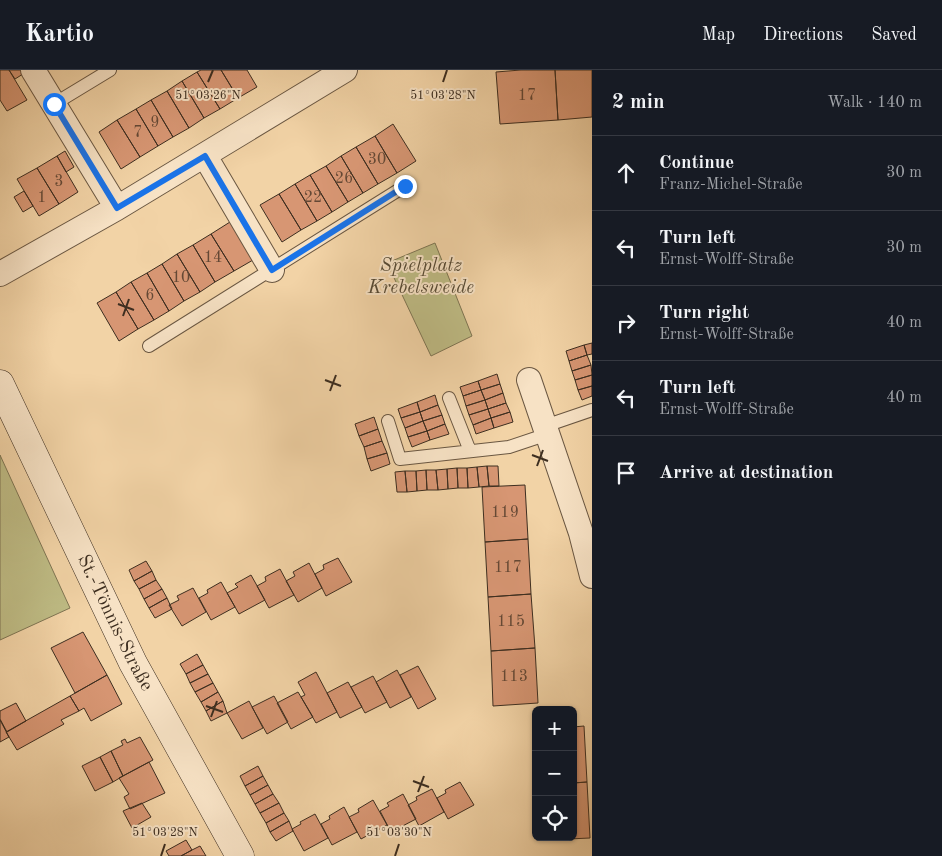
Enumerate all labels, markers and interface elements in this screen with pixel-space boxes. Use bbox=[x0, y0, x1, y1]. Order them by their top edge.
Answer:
text: Kartio bbox=[25, 23, 94, 47]
text: Map bbox=[702, 26, 735, 44]
text: Directions bbox=[763, 26, 843, 44]
text: Saved bbox=[871, 26, 917, 44]
house number: 17 bbox=[518, 88, 536, 104]
text: 51°03'26"N bbox=[175, 89, 241, 102]
text: 51°03'28"N bbox=[410, 89, 476, 102]
text: 2 min bbox=[612, 92, 665, 113]
route start bbox=[43, 93, 66, 116]
text: Walk · 140 m bbox=[827, 95, 922, 111]
house number: 9 bbox=[150, 115, 160, 131]
house number: 7 bbox=[133, 125, 143, 141]
house number: 30 bbox=[368, 152, 386, 168]
text: Continue bbox=[659, 154, 734, 173]
icon: ahead bbox=[612, 159, 640, 187]
text: 30 m bbox=[886, 165, 922, 181]
house number: 26 bbox=[335, 171, 353, 187]
house number: 3 bbox=[54, 174, 64, 190]
route end bbox=[394, 175, 417, 198]
text: Franz-Michel-Straße bbox=[659, 177, 803, 193]
house number: 1 bbox=[37, 190, 47, 206]
house number: 22 bbox=[304, 190, 322, 206]
text: Turn left bbox=[659, 229, 736, 248]
icon: left bbox=[612, 234, 640, 262]
text: 30 m bbox=[886, 240, 922, 256]
house number: 14 bbox=[204, 250, 222, 266]
text: Ernst-Wolff-Straße bbox=[659, 252, 794, 268]
park label: Spielplatz Krebelsweide bbox=[367, 257, 474, 298]
house number: 10 bbox=[172, 270, 190, 286]
house number: 6 bbox=[145, 288, 155, 304]
text: Turn right bbox=[659, 304, 749, 323]
icon: right bbox=[612, 309, 640, 337]
text: 40 m bbox=[886, 315, 922, 331]
text: Ernst-Wolff-Straße bbox=[659, 327, 794, 343]
text: Turn left bbox=[659, 379, 736, 398]
icon: left bbox=[612, 384, 640, 412]
text: 40 m bbox=[886, 390, 922, 406]
text: Ernst-Wolff-Straße bbox=[659, 402, 794, 418]
icon: arrive bbox=[612, 459, 640, 487]
text: Arrive at destination bbox=[659, 464, 833, 483]
house number: 119 bbox=[491, 505, 519, 521]
street label: St.-Tönnis-Straße bbox=[73, 552, 156, 694]
house number: 117 bbox=[494, 560, 522, 576]
house number: 115 bbox=[497, 614, 525, 630]
house number: 113 bbox=[500, 669, 528, 685]
map controls bbox=[532, 706, 577, 841]
button: + bbox=[532, 706, 577, 751]
button: − bbox=[532, 751, 577, 796]
button: locate bbox=[532, 796, 577, 841]
text: 51°03'28"N bbox=[132, 826, 198, 839]
text: 51°03'30"N bbox=[366, 826, 432, 839]

